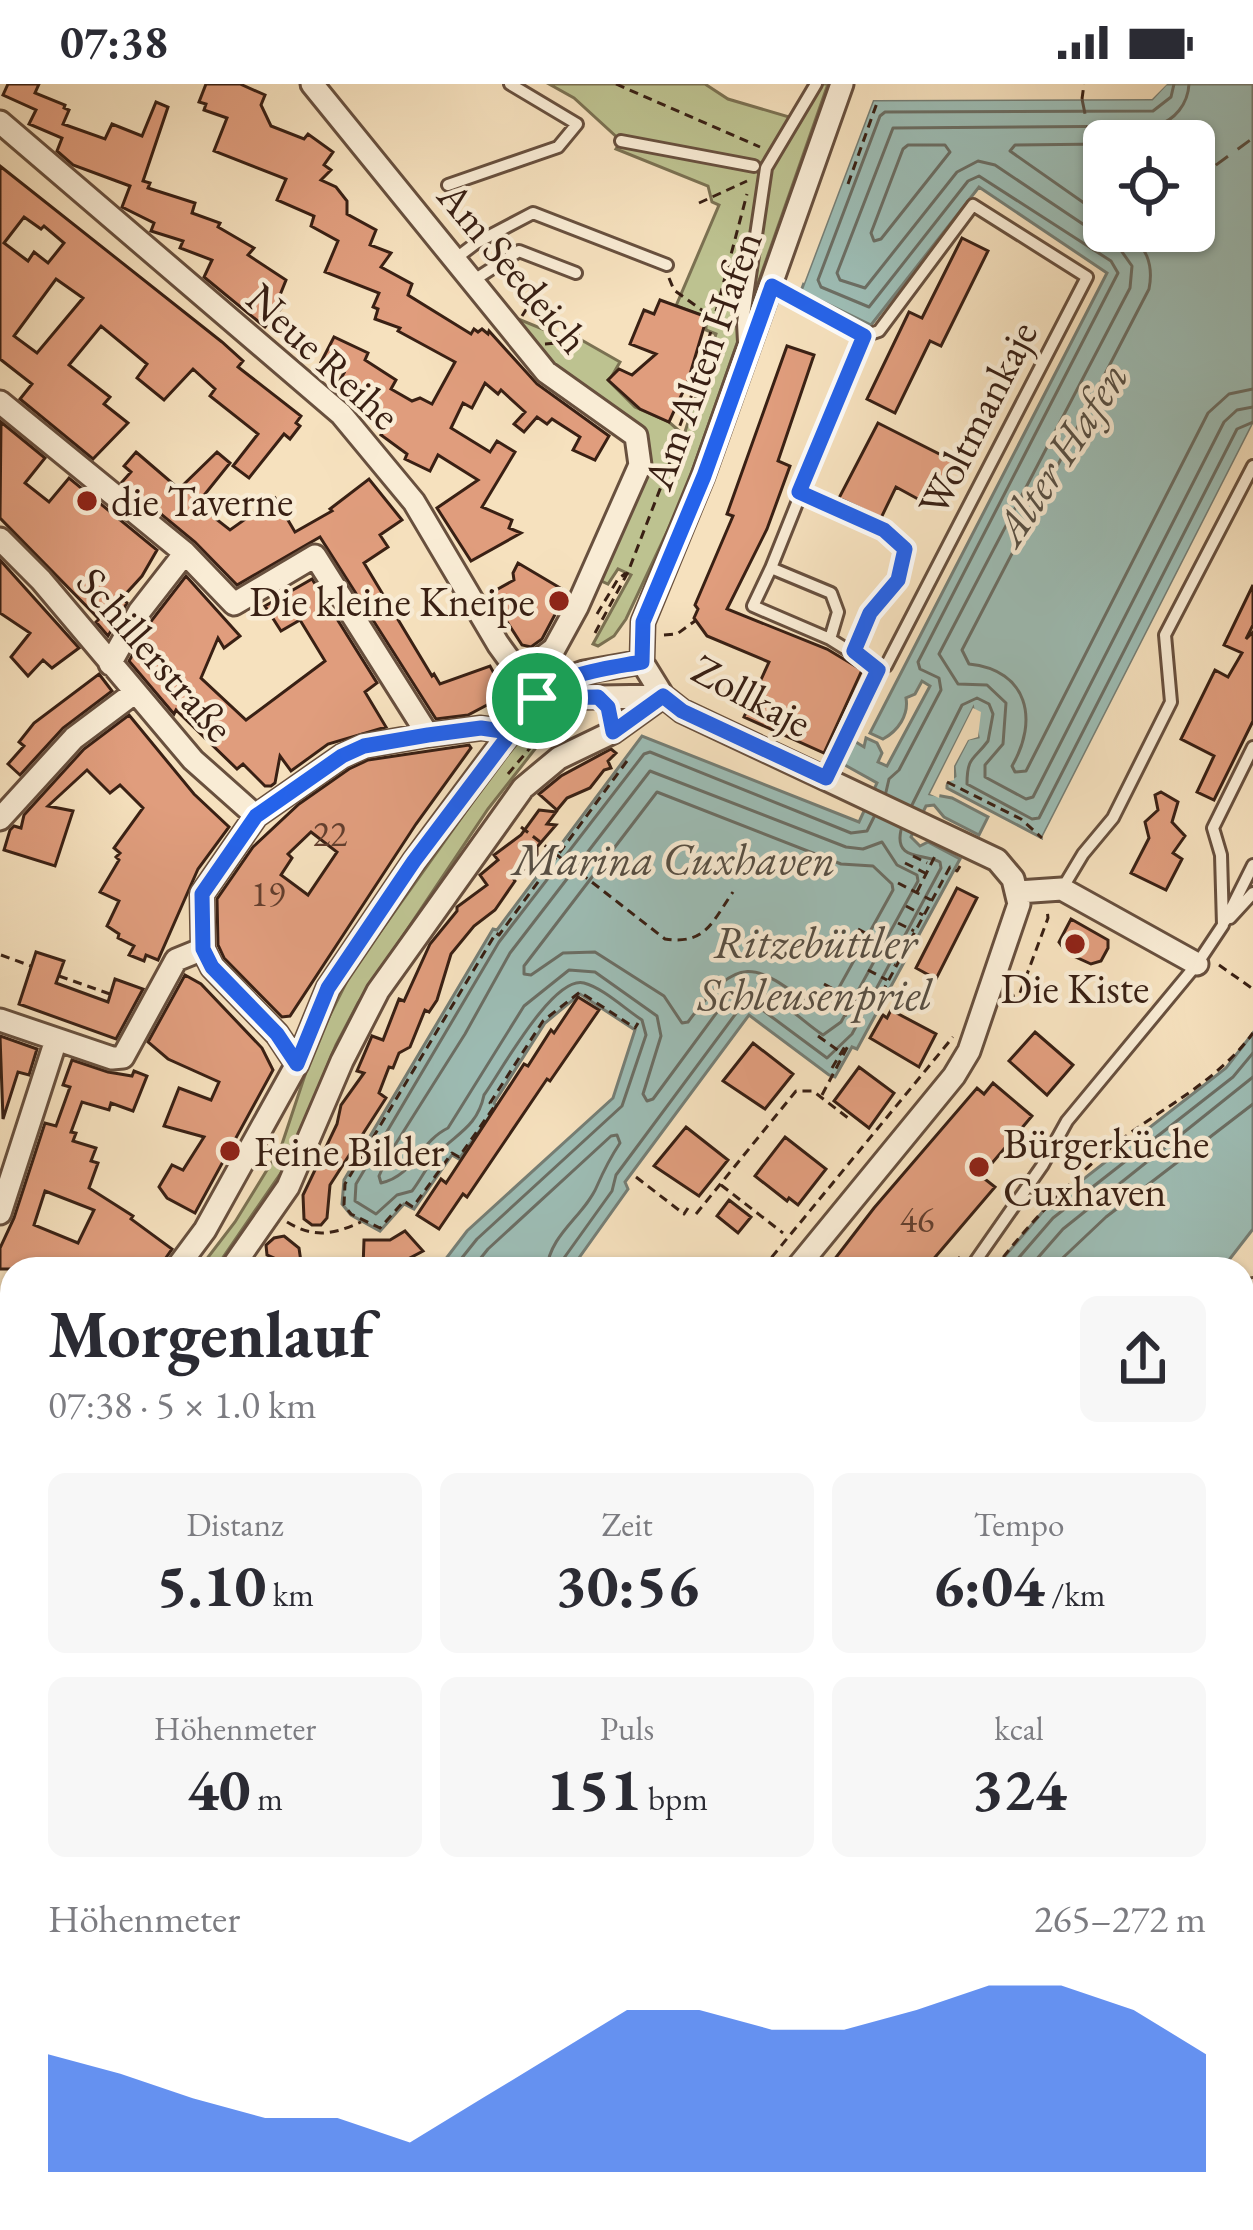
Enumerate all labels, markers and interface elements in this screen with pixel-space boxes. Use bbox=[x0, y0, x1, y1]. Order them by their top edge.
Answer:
text: 07:38 bbox=[60, 13, 168, 71]
map controls bbox=[1083, 120, 1215, 252]
button: locate bbox=[1083, 120, 1215, 252]
street label: Am Seedeich bbox=[425, 169, 602, 365]
street label: Am Alten Hafen bbox=[630, 223, 775, 498]
street label: Neue Reihe bbox=[235, 271, 412, 442]
street label: Woltmankaje bbox=[905, 312, 1050, 525]
water label: Alter Hafen bbox=[978, 351, 1141, 558]
place label: die Taverne bbox=[111, 474, 293, 529]
marker: die Taverne bbox=[74, 488, 100, 514]
street label: Schillerstraße bbox=[65, 555, 247, 753]
place label: Die kleine Kneipe bbox=[249, 574, 535, 629]
marker: Die kleine Kneipe bbox=[546, 588, 572, 614]
street label: Zollkaje bbox=[683, 641, 821, 750]
pin bbox=[486, 647, 588, 749]
icon: arrive bbox=[504, 665, 570, 731]
house number: 22 bbox=[313, 810, 347, 857]
water label: Marina Cuxhaven bbox=[510, 830, 835, 888]
house number: 19 bbox=[251, 870, 285, 917]
water label: Ritzebüttler Schleusenpriel bbox=[697, 913, 933, 1023]
marker: Die Kiste bbox=[1062, 931, 1088, 957]
place label: Die Kiste bbox=[1001, 961, 1149, 1016]
place label: Bürgerküche Cuxhaven bbox=[1003, 1116, 1209, 1219]
place label: Feine Bilder bbox=[254, 1124, 445, 1179]
marker: Feine Bilder bbox=[217, 1138, 243, 1164]
marker: Bürgerküche Cuxhaven bbox=[966, 1154, 992, 1180]
house number: 46 bbox=[900, 1196, 934, 1243]
text: Morgenlauf bbox=[48, 1291, 373, 1377]
button: share bbox=[1080, 1296, 1206, 1422]
text: 07:38 · 5 × 1.0 km bbox=[48, 1379, 317, 1430]
text: Distanz bbox=[186, 1503, 284, 1546]
text: Zeit bbox=[601, 1503, 653, 1546]
text: Tempo bbox=[974, 1503, 1064, 1546]
text: 5.10 bbox=[156, 1546, 266, 1624]
text: 30:56 bbox=[555, 1546, 699, 1624]
text: 6:04 bbox=[932, 1546, 1045, 1624]
text: km bbox=[266, 1573, 314, 1616]
text: /km bbox=[1045, 1573, 1106, 1616]
text: Höhenmeter bbox=[154, 1707, 316, 1750]
text: Puls bbox=[600, 1707, 654, 1750]
text: kcal bbox=[994, 1707, 1044, 1750]
text: 40 bbox=[187, 1750, 251, 1828]
text: 151 bbox=[546, 1750, 641, 1828]
text: 324 bbox=[971, 1750, 1067, 1828]
text: m bbox=[251, 1777, 283, 1820]
text: bpm bbox=[641, 1777, 708, 1820]
text: Höhenmeter bbox=[48, 1893, 240, 1944]
text: 265–272 m bbox=[1034, 1893, 1206, 1944]

